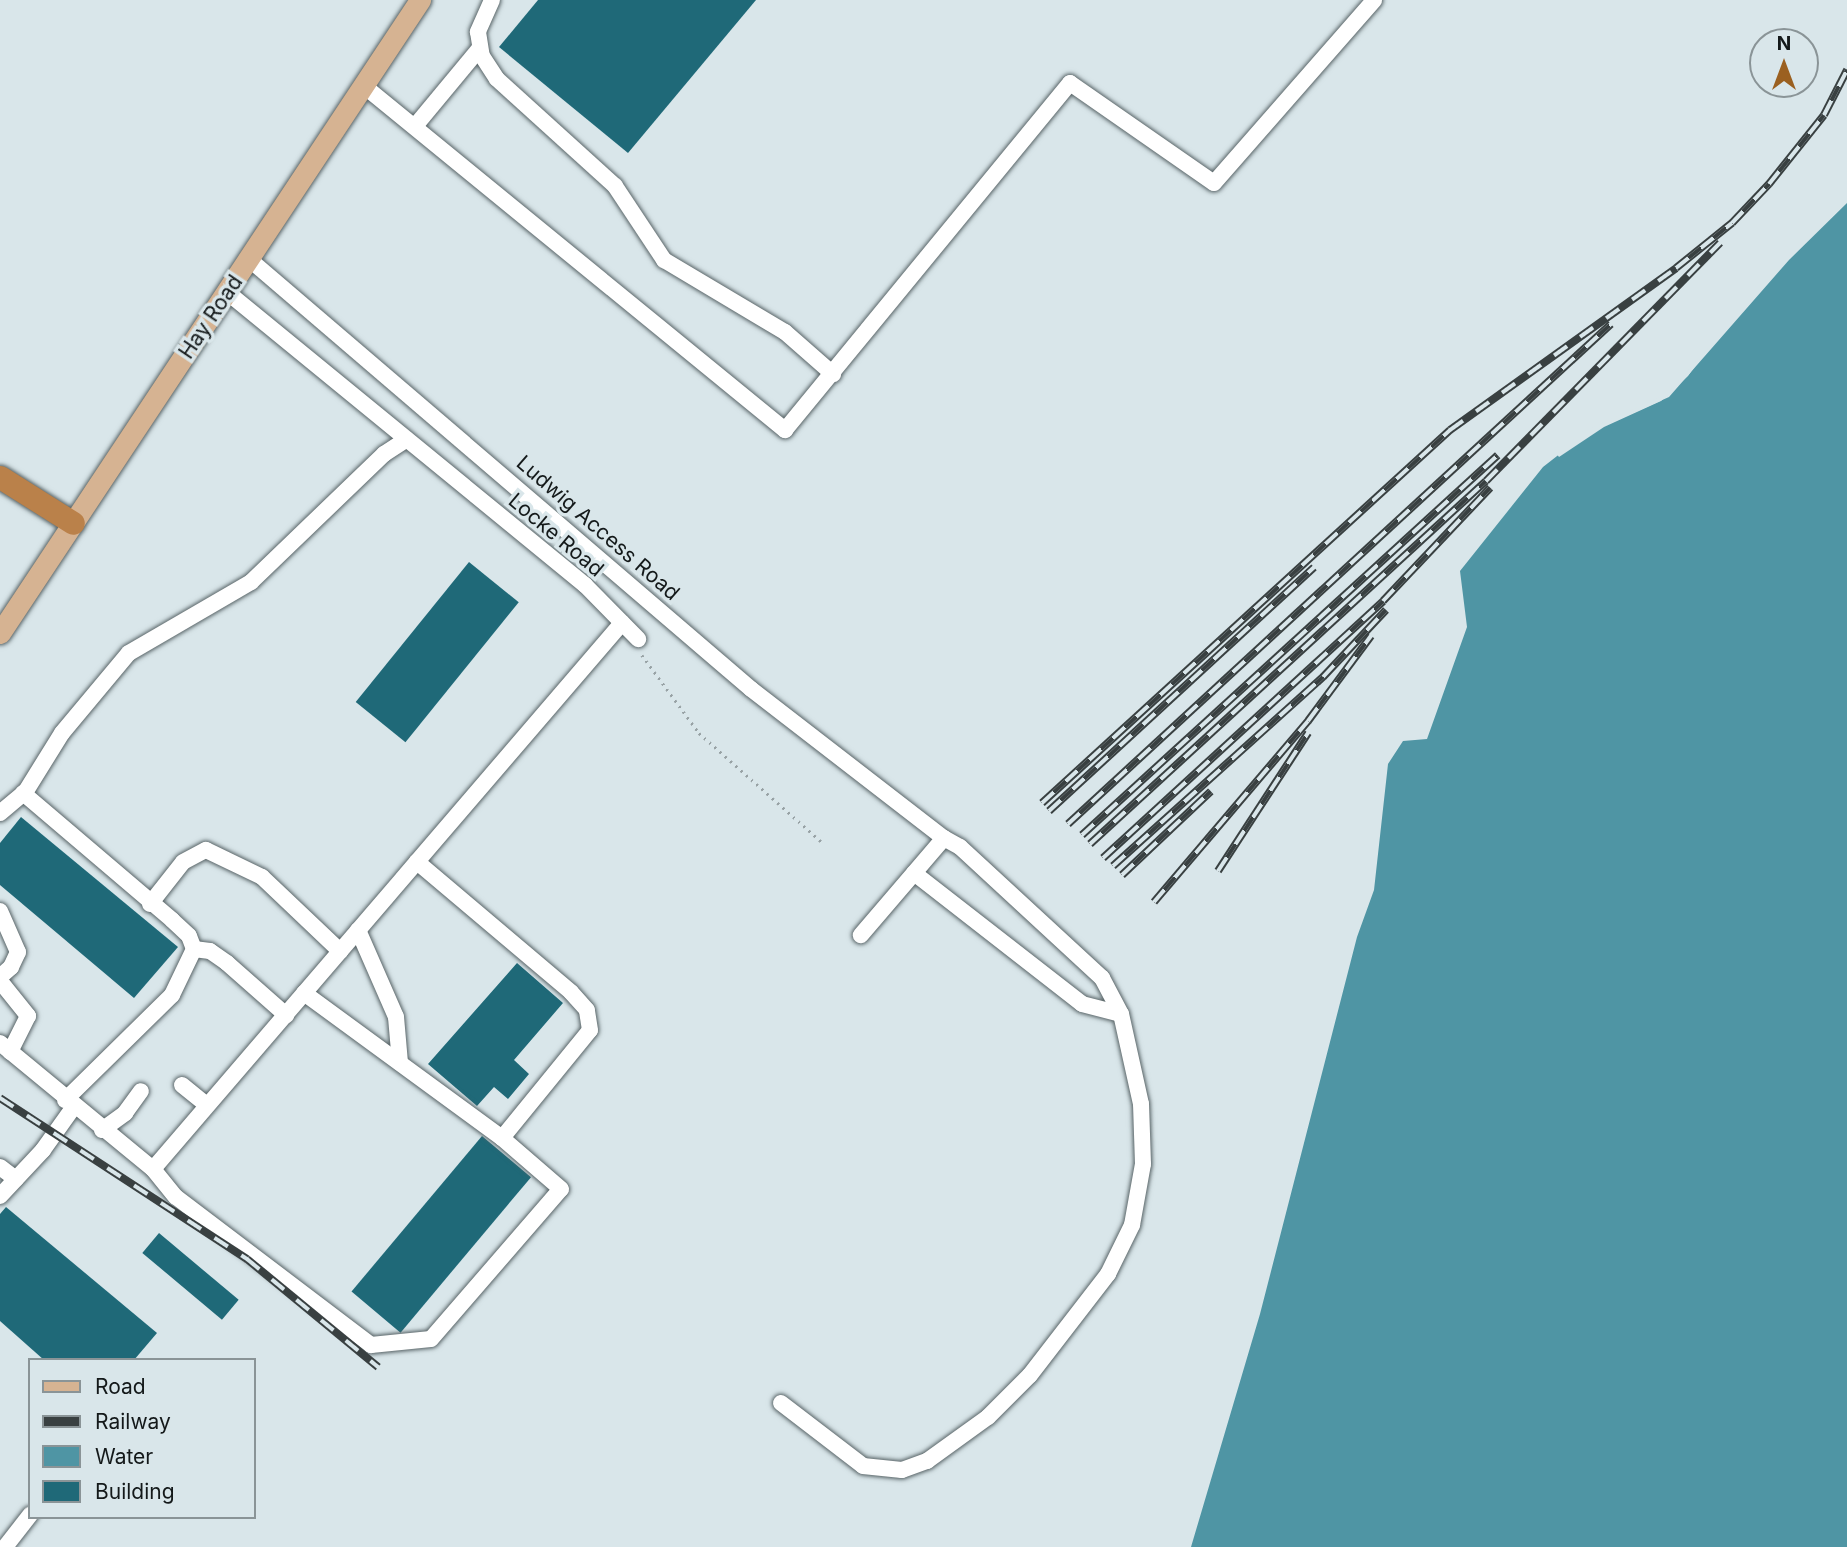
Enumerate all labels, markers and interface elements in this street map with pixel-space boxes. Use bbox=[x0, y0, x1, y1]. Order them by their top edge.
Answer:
north arrow bbox=[1749, 28, 1819, 98]
text: N bbox=[1777, 32, 1791, 55]
street label: Hay Road bbox=[174, 270, 248, 364]
street label: Ludwig Access Road bbox=[511, 450, 685, 606]
street label: Locke Road bbox=[503, 488, 609, 582]
legend bbox=[28, 1358, 256, 1519]
text: Road bbox=[95, 1374, 146, 1399]
text: Railway bbox=[95, 1409, 171, 1434]
text: Water bbox=[95, 1444, 153, 1469]
text: Building bbox=[95, 1479, 175, 1504]

